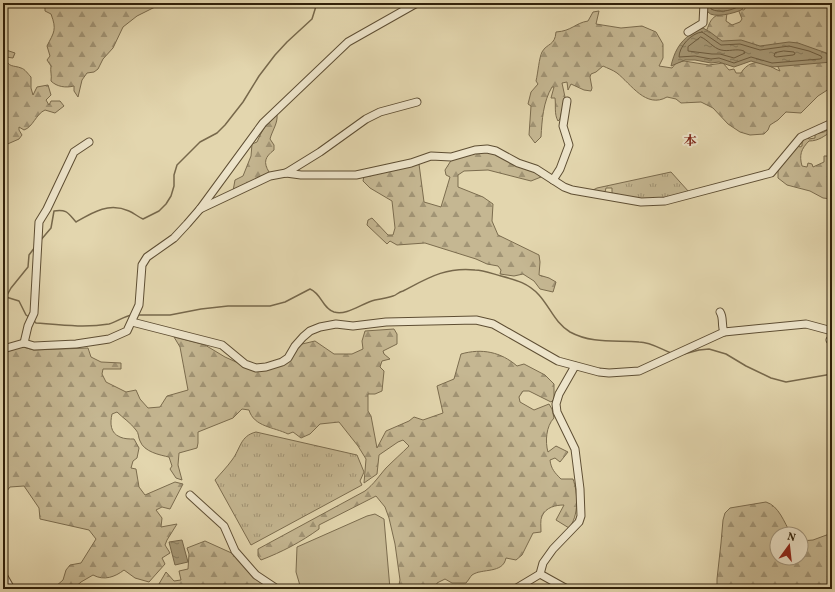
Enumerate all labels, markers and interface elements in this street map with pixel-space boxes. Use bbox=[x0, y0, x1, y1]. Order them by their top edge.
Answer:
district label: 本 bbox=[683, 133, 697, 151]
north arrow bbox=[769, 526, 809, 566]
text: N bbox=[785, 530, 797, 546]

